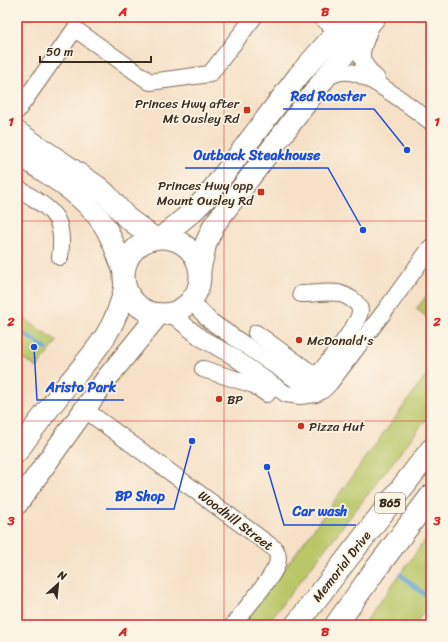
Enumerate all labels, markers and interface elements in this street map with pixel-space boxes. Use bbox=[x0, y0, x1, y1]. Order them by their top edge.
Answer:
text: A bbox=[118, 0, 127, 23]
text: B bbox=[321, 0, 330, 23]
scale bar bbox=[40, 38, 151, 64]
text: 50 m bbox=[46, 41, 73, 63]
callout: Red Rooster bbox=[283, 83, 374, 109]
text: Red Rooster bbox=[290, 84, 366, 109]
place label: Princes Hwy after Mt Ousley Rd bbox=[135, 92, 240, 130]
marker: Princes Hwy after Mt Ousley Rd bbox=[242, 105, 252, 115]
text: 1 bbox=[8, 110, 14, 133]
text: 1 bbox=[434, 110, 440, 133]
callout: Outback Steakhouse bbox=[185, 142, 328, 168]
text: Outback Steakhouse bbox=[193, 143, 321, 168]
place label: Princes Hwy opp Mount Ousley Rd bbox=[157, 174, 254, 212]
marker: Princes Hwy opp Mount Ousley Rd bbox=[256, 187, 266, 197]
text: 2 bbox=[6, 310, 15, 333]
text: 2 bbox=[432, 310, 441, 333]
place label: McDonald's bbox=[307, 329, 373, 352]
marker: McDonald's bbox=[294, 335, 304, 345]
callout: Aristo Park bbox=[37, 374, 124, 400]
text: Aristo Park bbox=[45, 375, 117, 400]
place label: BP bbox=[227, 388, 243, 411]
marker: BP bbox=[214, 394, 224, 404]
place label: Pizza Hut bbox=[309, 415, 365, 438]
marker: Pizza Hut bbox=[296, 421, 306, 431]
callout: BP Shop bbox=[106, 483, 174, 509]
text: BP Shop bbox=[115, 484, 166, 509]
street label: Woodhill Street bbox=[193, 484, 279, 557]
road number: B65 bbox=[375, 493, 405, 513]
callout: Car wash bbox=[284, 499, 356, 525]
text: Car wash bbox=[292, 499, 348, 524]
text: 3 bbox=[6, 509, 15, 532]
text: 3 bbox=[432, 509, 441, 532]
street label: Memorial Drive bbox=[306, 526, 377, 607]
north arrow bbox=[38, 564, 78, 604]
text: N bbox=[54, 565, 70, 586]
text: A bbox=[118, 620, 127, 642]
text: B bbox=[321, 620, 330, 642]

